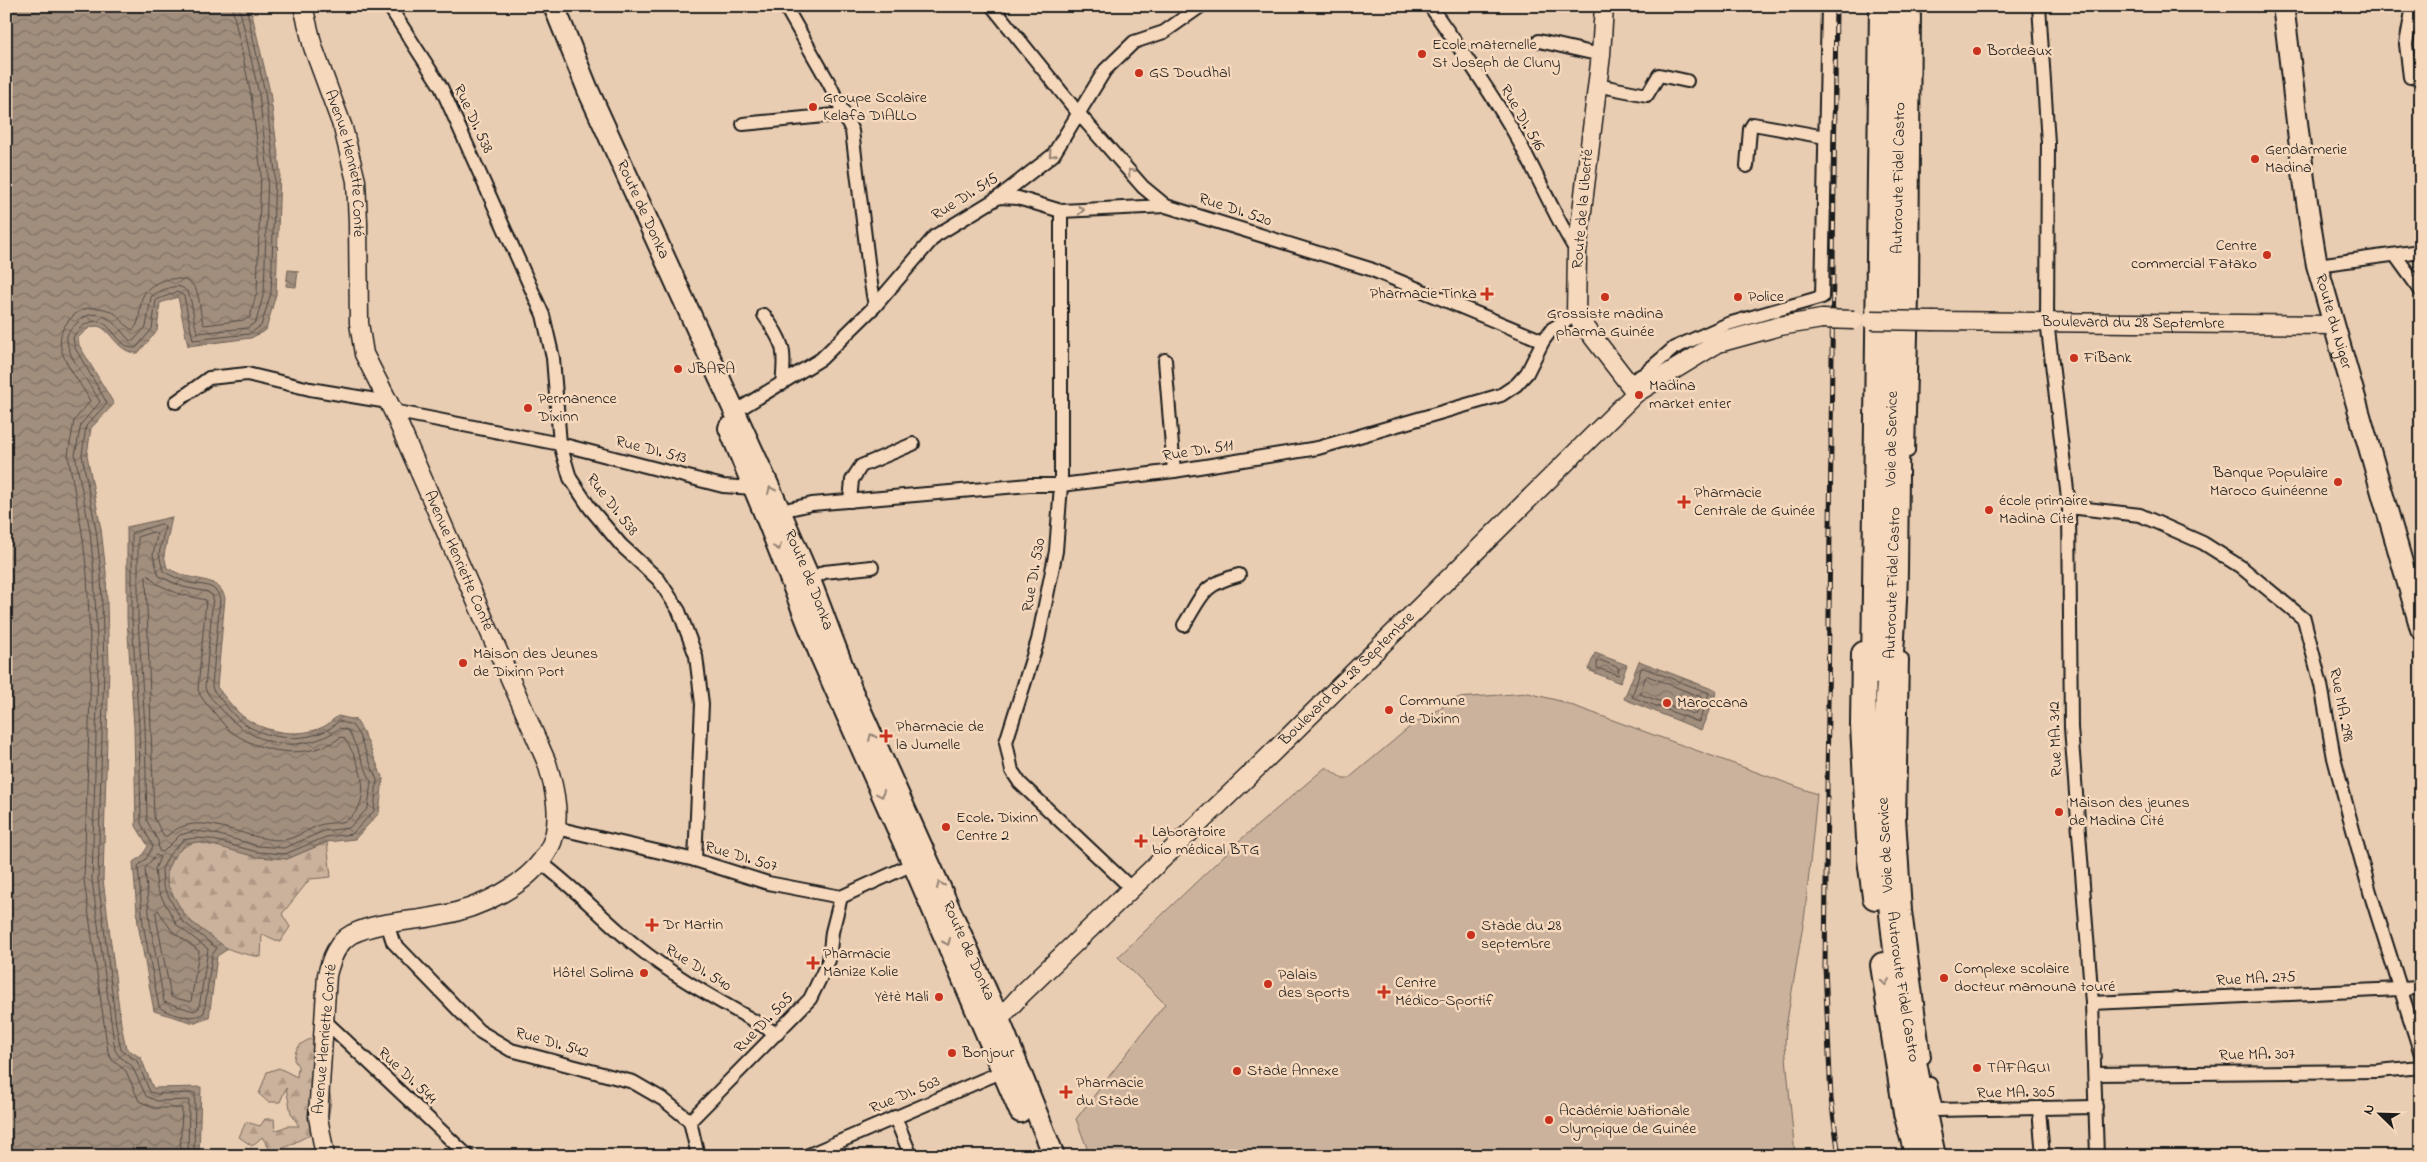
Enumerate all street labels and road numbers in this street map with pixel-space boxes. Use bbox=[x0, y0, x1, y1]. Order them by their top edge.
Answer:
street label: Rue DI. 516 bbox=[1493, 80, 1551, 156]
street label: Rue DI. 538 bbox=[447, 81, 499, 157]
street label: Avenue Henriette Conté bbox=[318, 86, 370, 238]
street label: Autoroute Fidel Castro bbox=[1886, 102, 1912, 254]
street label: Route de la Liberté bbox=[1566, 147, 1600, 270]
street label: Route de Donka bbox=[609, 156, 676, 263]
street label: Rue DI. 515 bbox=[927, 167, 1003, 227]
street label: Rue DI. 520 bbox=[1195, 187, 1275, 233]
street label: Route du Niger bbox=[2308, 271, 2358, 372]
street label: Boulevard du 28 Septembre bbox=[2040, 310, 2225, 336]
street label: Voie de Service bbox=[1879, 390, 1905, 488]
street label: Rue DI. 513 bbox=[613, 430, 689, 470]
street label: Rue DI. 511 bbox=[1161, 434, 1235, 468]
street label: Rue DI. 538 bbox=[580, 469, 644, 541]
street label: Avenue Henriette Conté bbox=[417, 487, 500, 635]
street label: Autoroute Fidel Castro bbox=[1878, 507, 1908, 659]
street label: Route de Donka bbox=[777, 526, 840, 634]
street label: Rue DI. 530 bbox=[1016, 536, 1052, 614]
street label: Boulevard du 28 Septembre bbox=[1273, 605, 1421, 752]
street label: Rue MA. 298 bbox=[2322, 666, 2360, 744]
street label: Rue MA. 312 bbox=[2043, 701, 2069, 777]
street label: Voie de Service bbox=[1871, 796, 1901, 894]
street label: Rue DI. 507 bbox=[702, 835, 781, 879]
street label: Route de Donka bbox=[936, 897, 1001, 1004]
street label: Autoroute Fidel Castro bbox=[1880, 910, 1926, 1064]
street label: Rue DI. 540 bbox=[660, 938, 736, 998]
street label: Avenue Henriette Conté bbox=[306, 962, 344, 1115]
street label: Rue MA. 275 bbox=[2216, 965, 2296, 993]
street label: Rue DI. 505 bbox=[729, 987, 799, 1059]
street label: Rue DI. 542 bbox=[512, 1021, 592, 1065]
street label: Rue DI. 544 bbox=[372, 1042, 443, 1110]
street label: Rue MA. 307 bbox=[2219, 1042, 2296, 1068]
street label: Rue DI. 503 bbox=[866, 1069, 944, 1121]
street label: Rue MA. 305 bbox=[1976, 1080, 2056, 1106]

